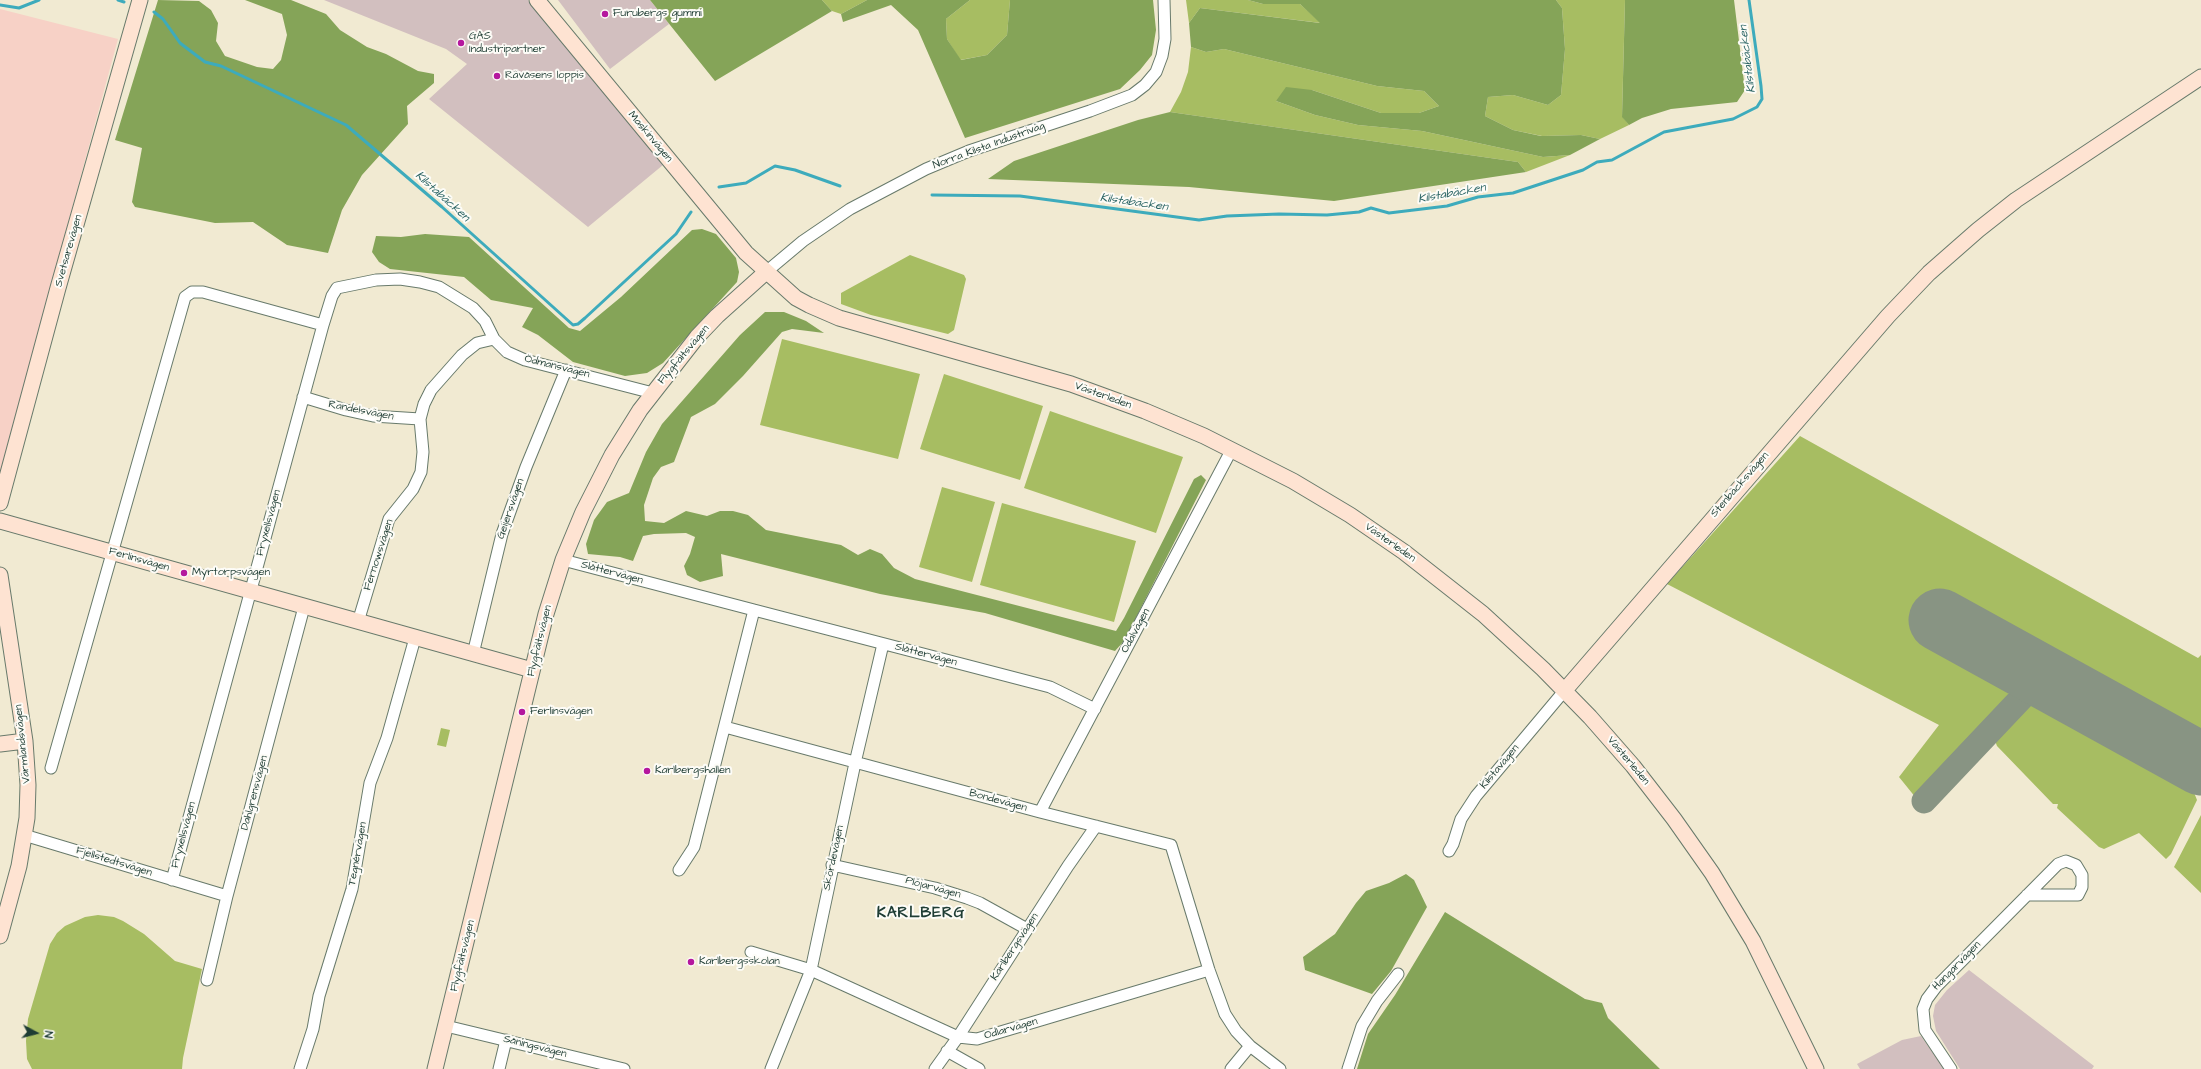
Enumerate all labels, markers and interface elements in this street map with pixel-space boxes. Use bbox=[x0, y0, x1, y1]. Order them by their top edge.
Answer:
place label: Furubergs gummi bbox=[613, 7, 702, 21]
marker: Furubergs gummi bbox=[600, 9, 610, 19]
water label: Kilstabäcken bbox=[1737, 24, 1759, 94]
place label: GAS Industripartner bbox=[469, 30, 545, 56]
marker: GAS Industripartner bbox=[456, 38, 466, 48]
place label: Rävåsens loppis bbox=[505, 69, 584, 83]
marker: Rävåsens loppis bbox=[492, 71, 502, 81]
street label: Maskinvägen bbox=[625, 109, 675, 165]
street label: Norra Kilsta Industriväg bbox=[931, 120, 1047, 172]
water label: Kilstabäcken bbox=[412, 169, 472, 225]
water label: Kilstabäcken bbox=[1417, 181, 1487, 207]
water label: Kilstabäcken bbox=[1099, 191, 1169, 215]
street label: Svetsarevägen bbox=[52, 213, 86, 289]
street label: Flygfältsvägen bbox=[655, 323, 713, 387]
street label: Ödmansvägen bbox=[523, 353, 591, 381]
street label: Västerleden bbox=[1073, 380, 1133, 412]
street label: Randelsvägen bbox=[327, 398, 395, 424]
street label: Stenbäcksvägen bbox=[1708, 450, 1772, 520]
street label: Geijersvägen bbox=[494, 477, 528, 541]
street label: Fryxellsvägen bbox=[254, 488, 284, 558]
street label: Fernowsvägen bbox=[361, 518, 397, 592]
street label: Västerleden bbox=[1362, 521, 1418, 565]
street label: Ferlinsvägen bbox=[107, 545, 171, 575]
street label: Slåttervägen bbox=[580, 558, 644, 588]
place label: Myrtorpsvägen bbox=[192, 566, 270, 580]
marker: Myrtorpsvägen bbox=[179, 568, 189, 578]
street label: Flygfältsvägen bbox=[525, 604, 555, 678]
street label: Odalvägen bbox=[1119, 606, 1153, 656]
street label: Slåttervägen bbox=[894, 640, 958, 670]
street label: Värmlandsvägen bbox=[12, 704, 34, 784]
place label: Ferlinsvägen bbox=[530, 705, 592, 719]
marker: Ferlinsvägen bbox=[517, 707, 527, 717]
street label: Västerleden bbox=[1604, 734, 1652, 788]
street label: Kilstavägen bbox=[1478, 742, 1522, 792]
street label: Dahlgrensvägen bbox=[239, 754, 271, 832]
place label: Karlbergshallen bbox=[655, 764, 730, 778]
marker: Karlbergshallen bbox=[642, 766, 652, 776]
street label: Bondevägen bbox=[968, 787, 1028, 815]
street label: Fryxellsvägen bbox=[169, 800, 199, 870]
street label: Tegnérvägen bbox=[346, 821, 370, 887]
street label: Skördevägen bbox=[821, 824, 847, 892]
street label: Fjellstedtsvägen bbox=[74, 844, 154, 880]
street label: Plöjarvägen bbox=[904, 874, 962, 902]
district label: KARLBERG bbox=[877, 905, 965, 923]
street label: Karlbergsvägen bbox=[988, 911, 1042, 983]
street label: Flygfältsvägen bbox=[448, 919, 478, 993]
street label: Hangarvägen bbox=[1930, 939, 1984, 993]
place label: Karlbergsskolan bbox=[699, 955, 780, 969]
marker: Karlbergsskolan bbox=[686, 957, 696, 967]
north arrow bbox=[16, 1013, 56, 1053]
street label: Odlarvägen bbox=[983, 1015, 1039, 1043]
text: N bbox=[41, 1030, 56, 1039]
street label: Såningsvägen bbox=[502, 1033, 568, 1061]

